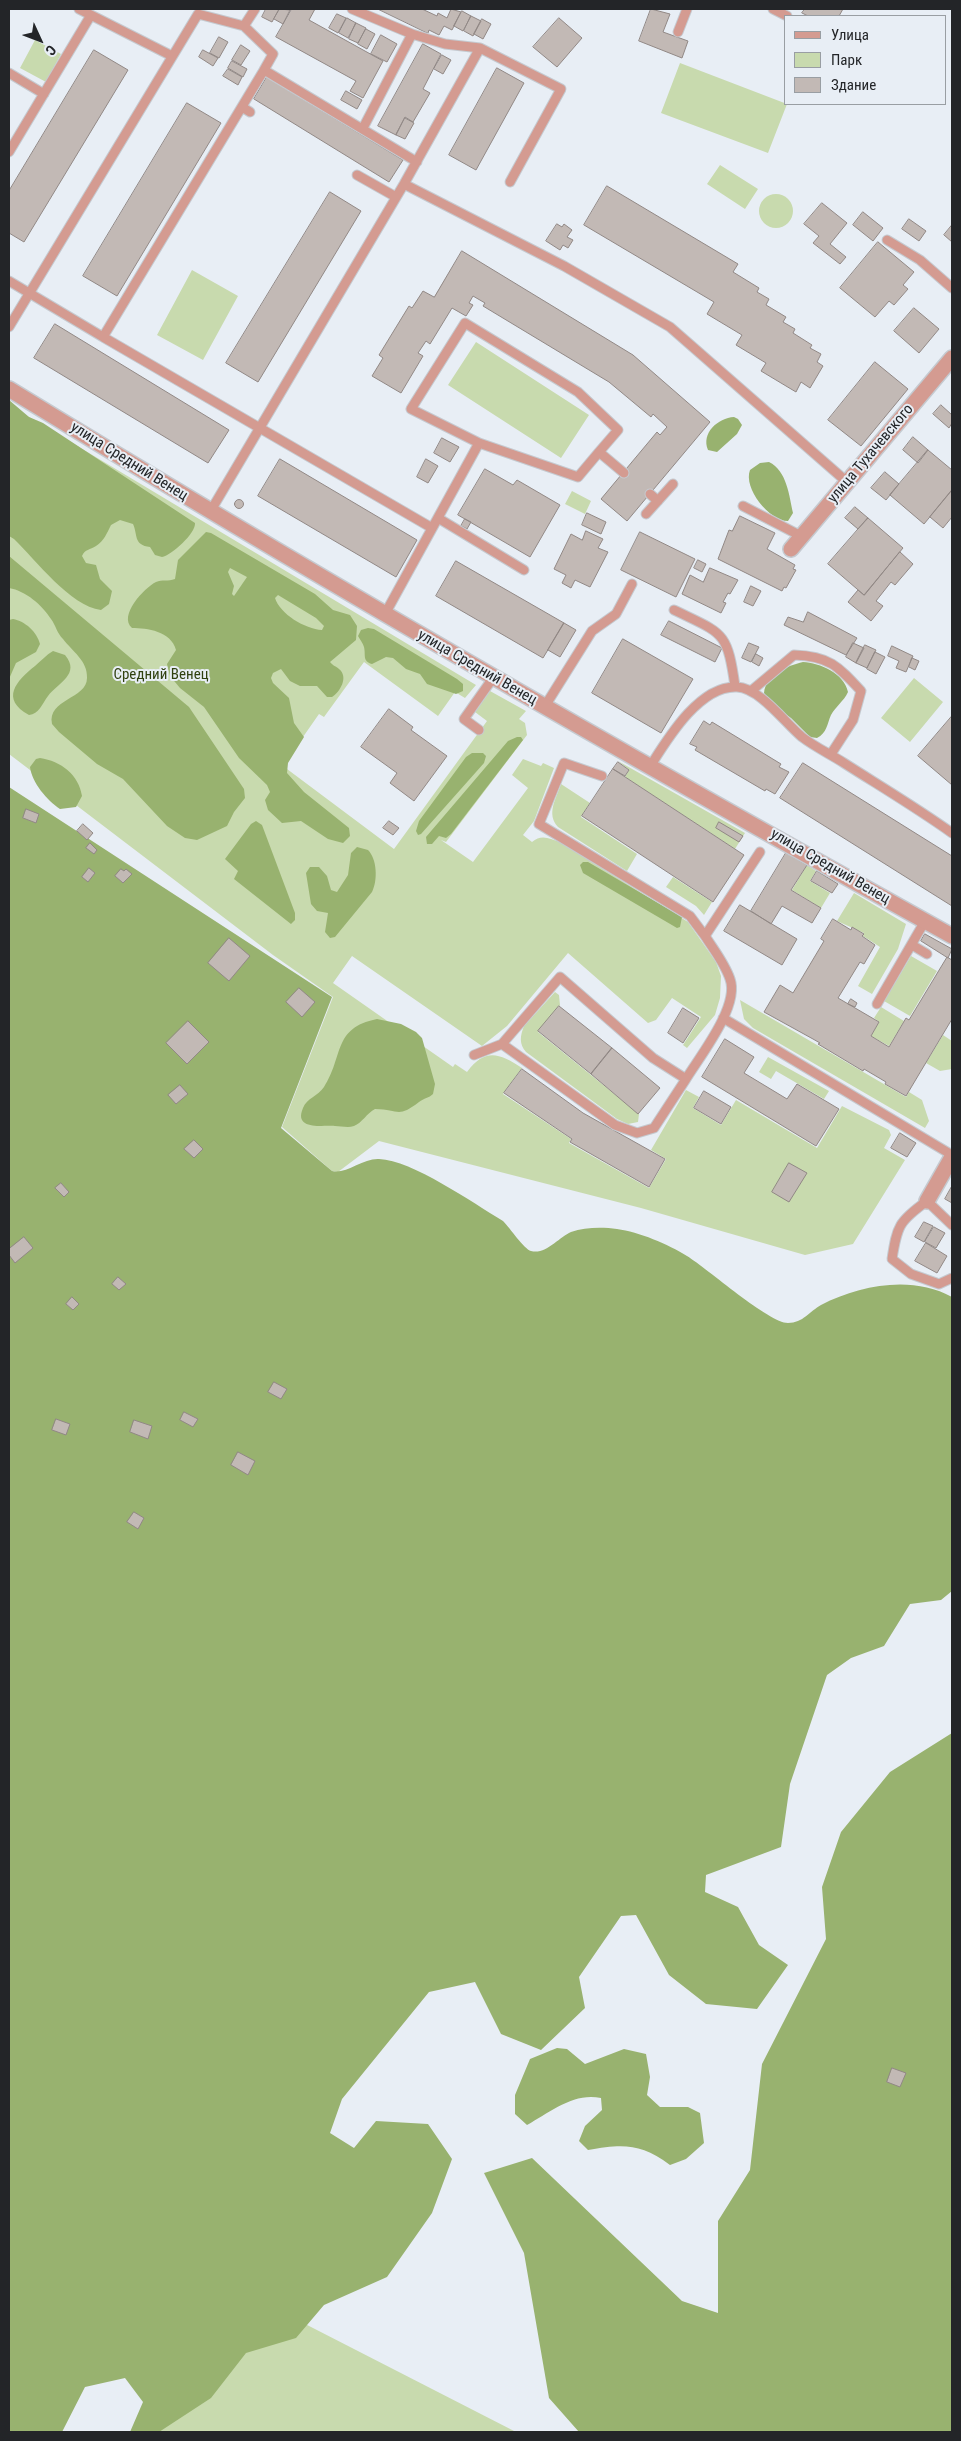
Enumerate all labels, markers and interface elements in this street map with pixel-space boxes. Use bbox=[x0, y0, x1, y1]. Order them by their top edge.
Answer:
north arrow bbox=[15, 15, 65, 65]
legend bbox=[784, 15, 946, 105]
text: Улица bbox=[831, 26, 869, 44]
text: С bbox=[42, 42, 60, 59]
text: Парк bbox=[831, 51, 862, 69]
text: Здание bbox=[831, 76, 876, 94]
street label: улица Тухачевского bbox=[824, 401, 918, 507]
street label: улица Средний Венец bbox=[67, 419, 191, 505]
street label: улица Средний Венец bbox=[414, 627, 540, 709]
park label: Средний Венец bbox=[113, 666, 209, 684]
street label: улица Средний Венец bbox=[767, 826, 893, 908]

